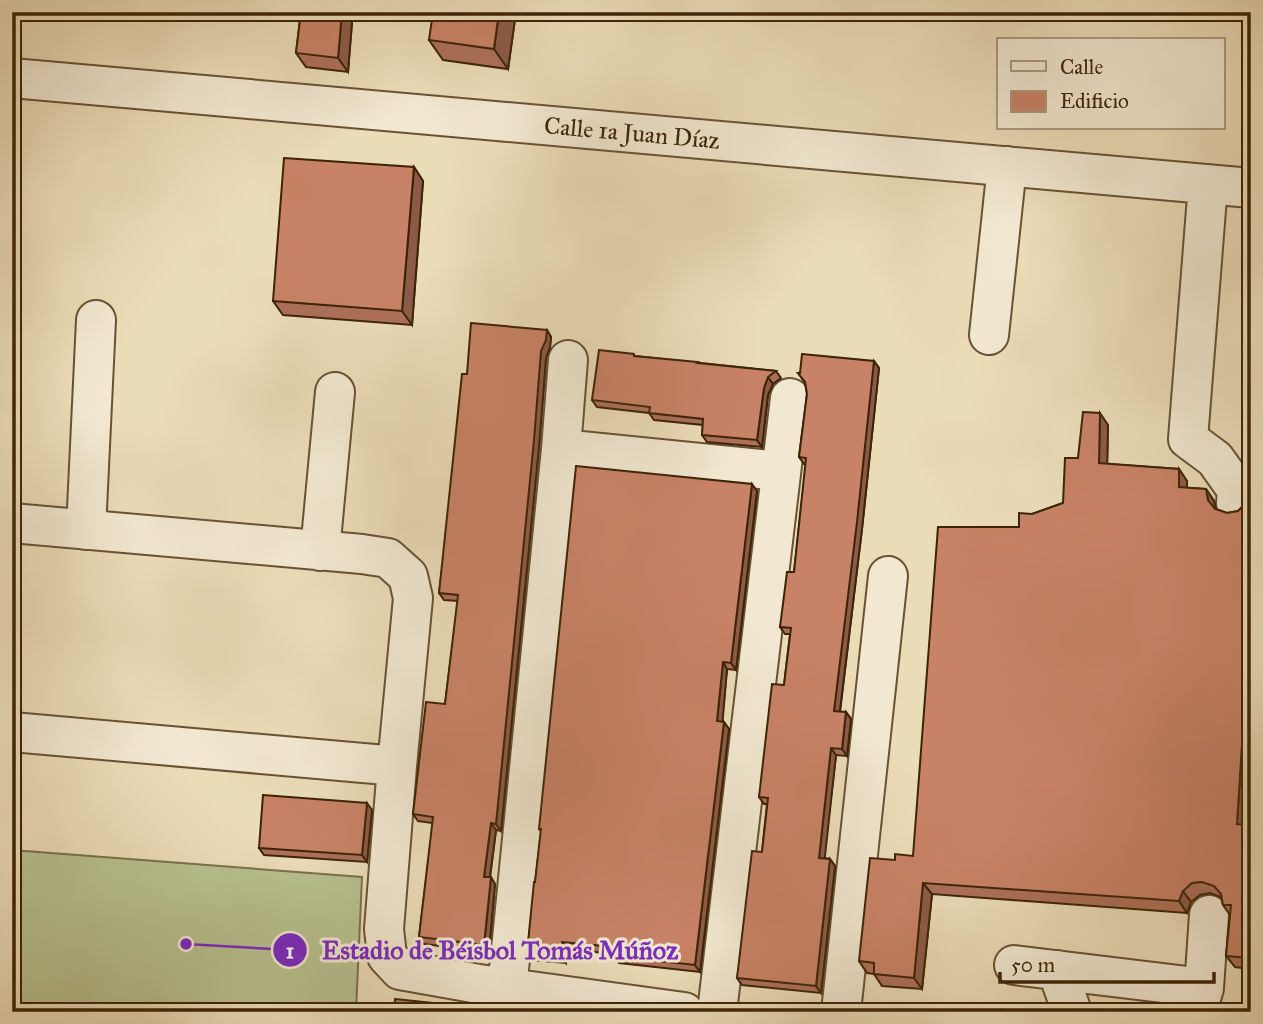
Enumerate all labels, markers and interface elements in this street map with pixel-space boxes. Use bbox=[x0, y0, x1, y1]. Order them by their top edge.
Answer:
legend bbox=[997, 38, 1224, 130]
text: Calle bbox=[1060, 54, 1103, 80]
text: Edificio bbox=[1060, 88, 1129, 114]
street label: Calle 1a Juan Díaz bbox=[543, 110, 721, 156]
callout: Estadio de Béisbol Tomás Múñoz bbox=[273, 927, 692, 974]
text: Estadio de Béisbol Tomás Múñoz bbox=[322, 934, 678, 966]
text: 1 bbox=[286, 938, 294, 964]
scale bar bbox=[1000, 940, 1214, 984]
text: 50 m bbox=[1011, 952, 1056, 978]

